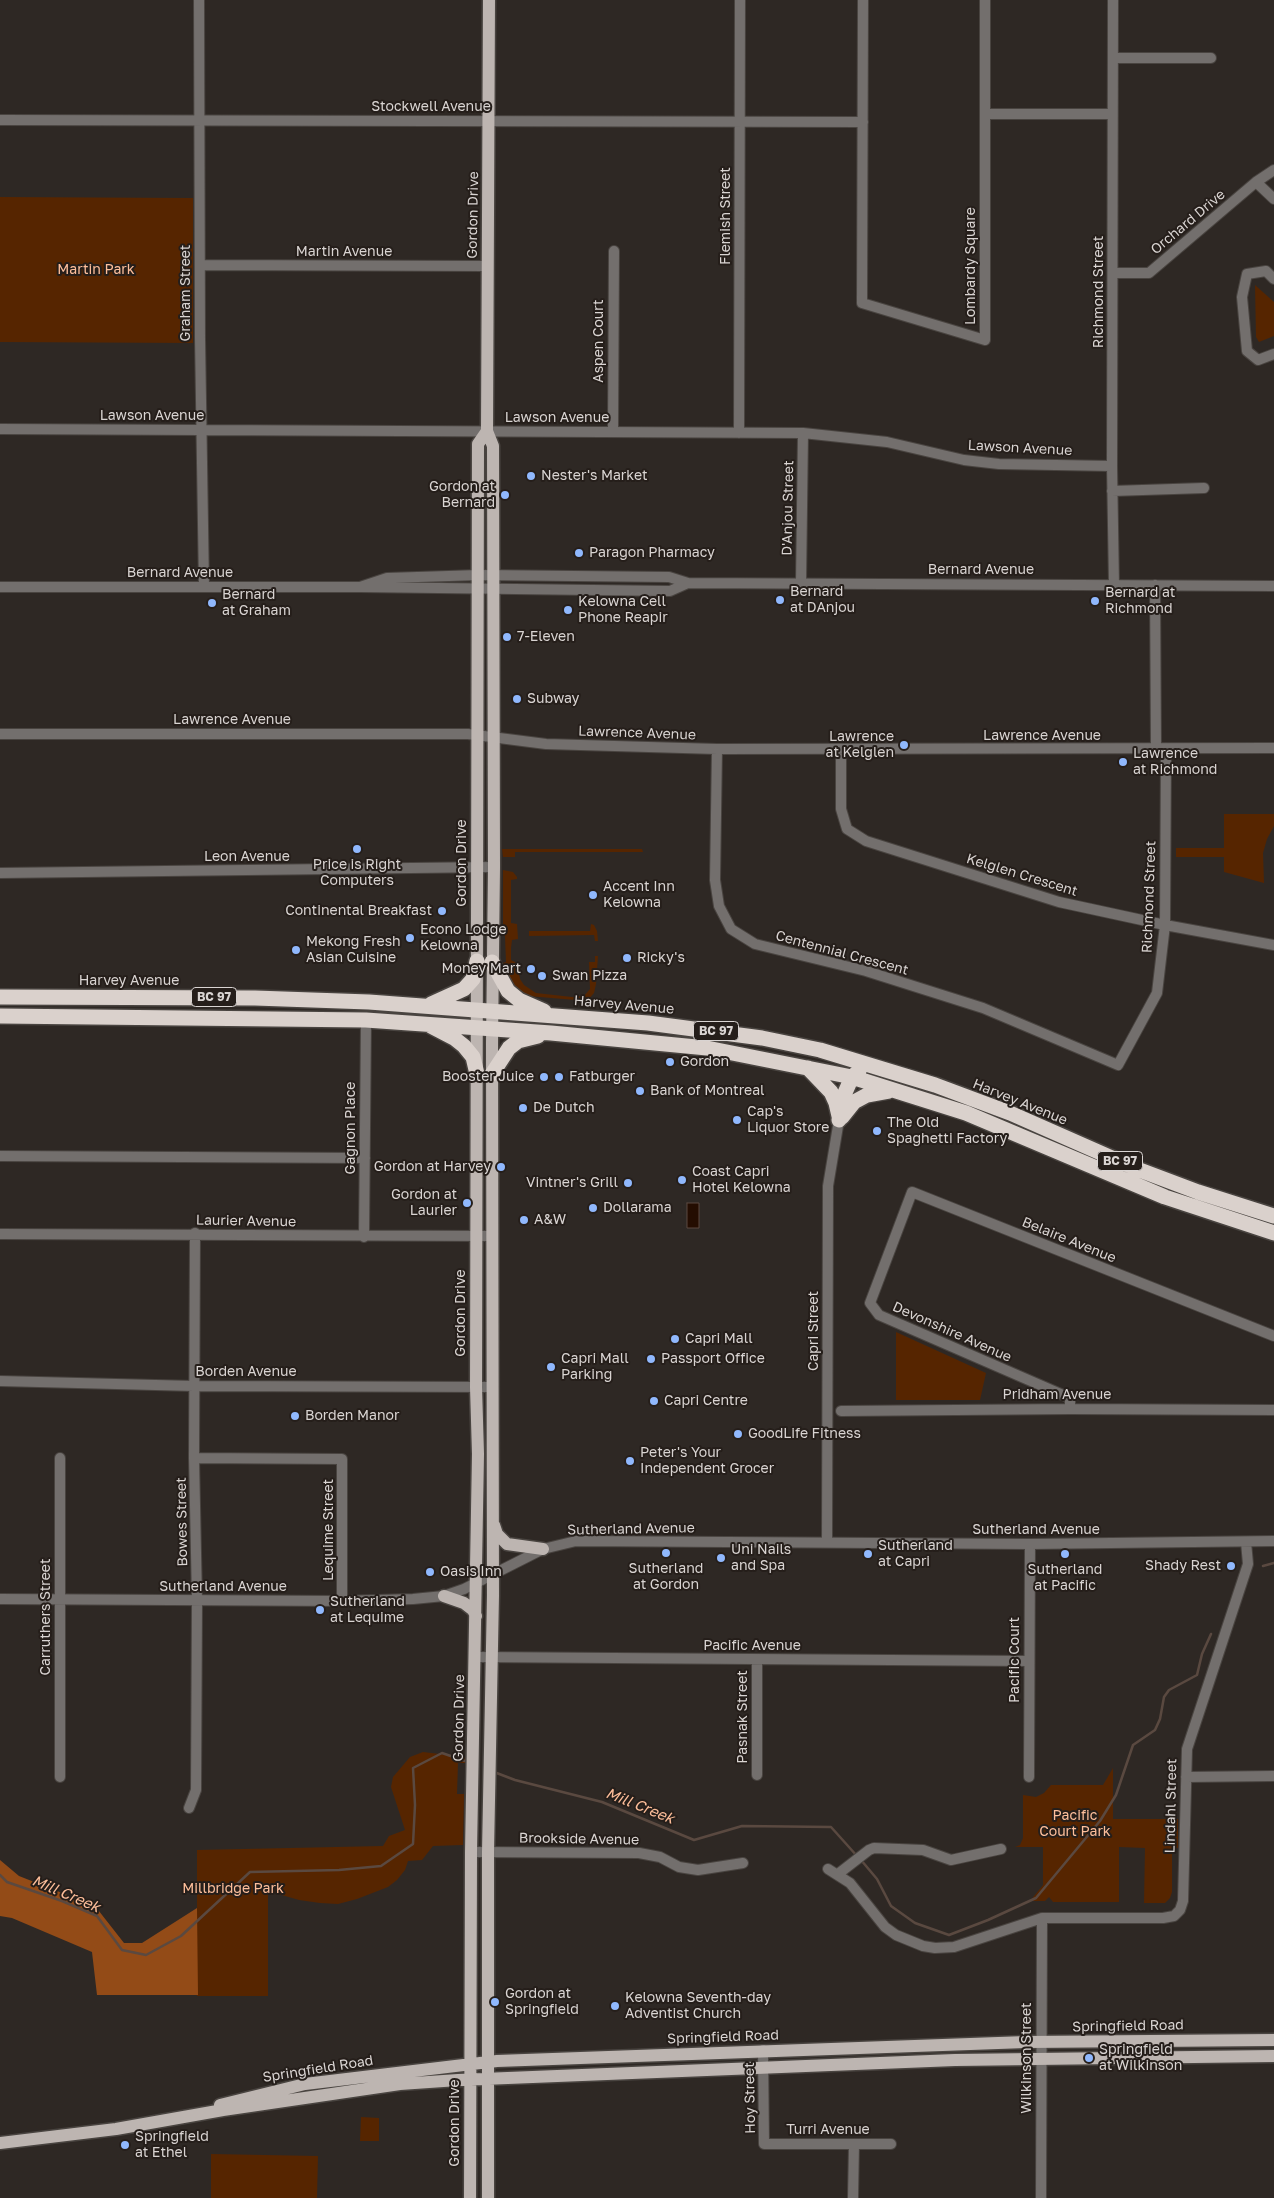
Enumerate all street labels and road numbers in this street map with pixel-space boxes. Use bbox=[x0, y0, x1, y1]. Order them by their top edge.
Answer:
street label: Stockwell Avenue bbox=[371, 99, 491, 115]
street label: Flemish Street bbox=[718, 167, 734, 265]
street label: Gordon Drive bbox=[464, 171, 482, 259]
street label: Orchard Drive bbox=[1147, 186, 1229, 258]
street label: Lombardy Square bbox=[963, 207, 979, 325]
street label: Richmond Street bbox=[1091, 236, 1107, 348]
street label: Martin Avenue bbox=[296, 244, 392, 260]
street label: Graham Street bbox=[178, 245, 194, 341]
street label: Aspen Court bbox=[591, 299, 607, 383]
street label: Lawson Avenue bbox=[100, 408, 204, 424]
street label: Lawson Avenue bbox=[505, 410, 609, 426]
street label: Lawson Avenue bbox=[967, 437, 1073, 459]
street label: D'Anjou Street bbox=[779, 460, 797, 556]
street label: Bernard Avenue bbox=[928, 562, 1034, 578]
street label: Bernard Avenue bbox=[127, 565, 233, 581]
street label: Lawrence Avenue bbox=[173, 712, 291, 728]
street label: Lawrence Avenue bbox=[578, 723, 696, 743]
street label: Lawrence Avenue bbox=[983, 728, 1101, 744]
street label: Gordon Drive bbox=[454, 819, 470, 907]
street label: Richmond Street bbox=[1139, 841, 1159, 953]
street label: Leon Avenue bbox=[204, 849, 290, 865]
street label: Kelglen Crescent bbox=[964, 850, 1080, 900]
street label: Centennial Crescent bbox=[774, 927, 910, 979]
street label: Harvey Avenue bbox=[79, 973, 179, 989]
road number: BC 97 bbox=[192, 988, 236, 1006]
street label: Harvey Avenue bbox=[573, 992, 675, 1018]
road number: BC 97 bbox=[694, 1021, 738, 1040]
street label: Harvey Avenue bbox=[970, 1075, 1070, 1129]
street label: Gagnon Place bbox=[343, 1082, 359, 1174]
road number: BC 97 bbox=[1098, 1152, 1142, 1170]
street label: Laurier Avenue bbox=[196, 1212, 296, 1230]
street label: Belaire Avenue bbox=[1019, 1213, 1119, 1267]
street label: Gordon Drive bbox=[453, 1269, 469, 1357]
street label: Capri Street bbox=[806, 1291, 822, 1371]
street label: Devonshire Avenue bbox=[890, 1298, 1014, 1366]
street label: Borden Avenue bbox=[195, 1364, 297, 1380]
street label: Pridham Avenue bbox=[1003, 1387, 1111, 1403]
street label: Bowes Street bbox=[173, 1477, 191, 1567]
street label: Lequime Street bbox=[321, 1479, 337, 1581]
street label: Sutherland Avenue bbox=[567, 1519, 695, 1539]
street label: Sutherland Avenue bbox=[972, 1522, 1100, 1538]
street label: Carruthers Street bbox=[38, 1559, 54, 1675]
street label: Sutherland Avenue bbox=[159, 1579, 287, 1595]
street label: Pacific Court bbox=[1007, 1617, 1023, 1703]
street label: Pacific Avenue bbox=[703, 1638, 801, 1654]
street label: Pasnak Street bbox=[735, 1670, 751, 1764]
street label: Gordon Drive bbox=[450, 1674, 468, 1762]
street label: Lindahl Street bbox=[1162, 1758, 1180, 1854]
street label: Brookside Avenue bbox=[519, 1830, 639, 1848]
street label: Wilkinson Street bbox=[1019, 2002, 1035, 2114]
street label: Springfield Road bbox=[1072, 2017, 1184, 2035]
street label: Springfield Road bbox=[667, 2027, 779, 2047]
street label: Springfield Road bbox=[262, 2052, 374, 2086]
street label: Hoy Street bbox=[741, 2062, 759, 2134]
street label: Gordon Drive bbox=[447, 2079, 463, 2167]
street label: Turri Avenue bbox=[786, 2122, 870, 2138]

